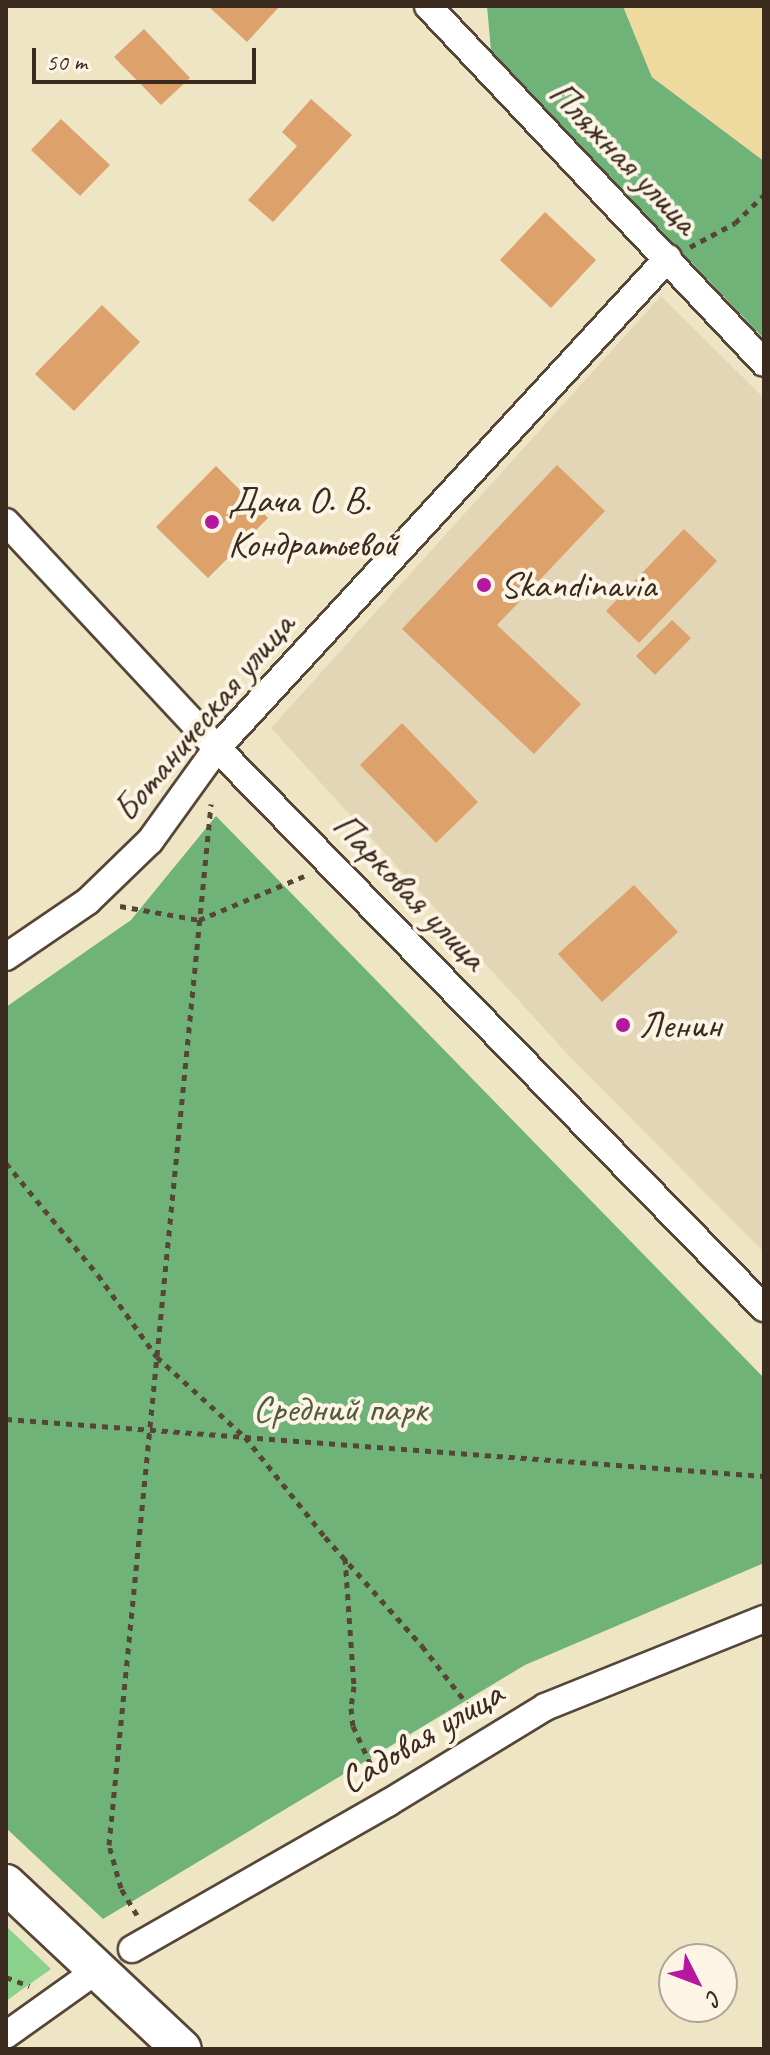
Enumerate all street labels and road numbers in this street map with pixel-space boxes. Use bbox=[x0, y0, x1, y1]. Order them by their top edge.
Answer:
street label: Пляжная улица bbox=[539, 71, 709, 243]
street label: Ботаническая улица bbox=[102, 603, 304, 831]
street label: Парковая улица bbox=[323, 802, 497, 980]
street label: Садовая улица bbox=[330, 1670, 512, 1804]

